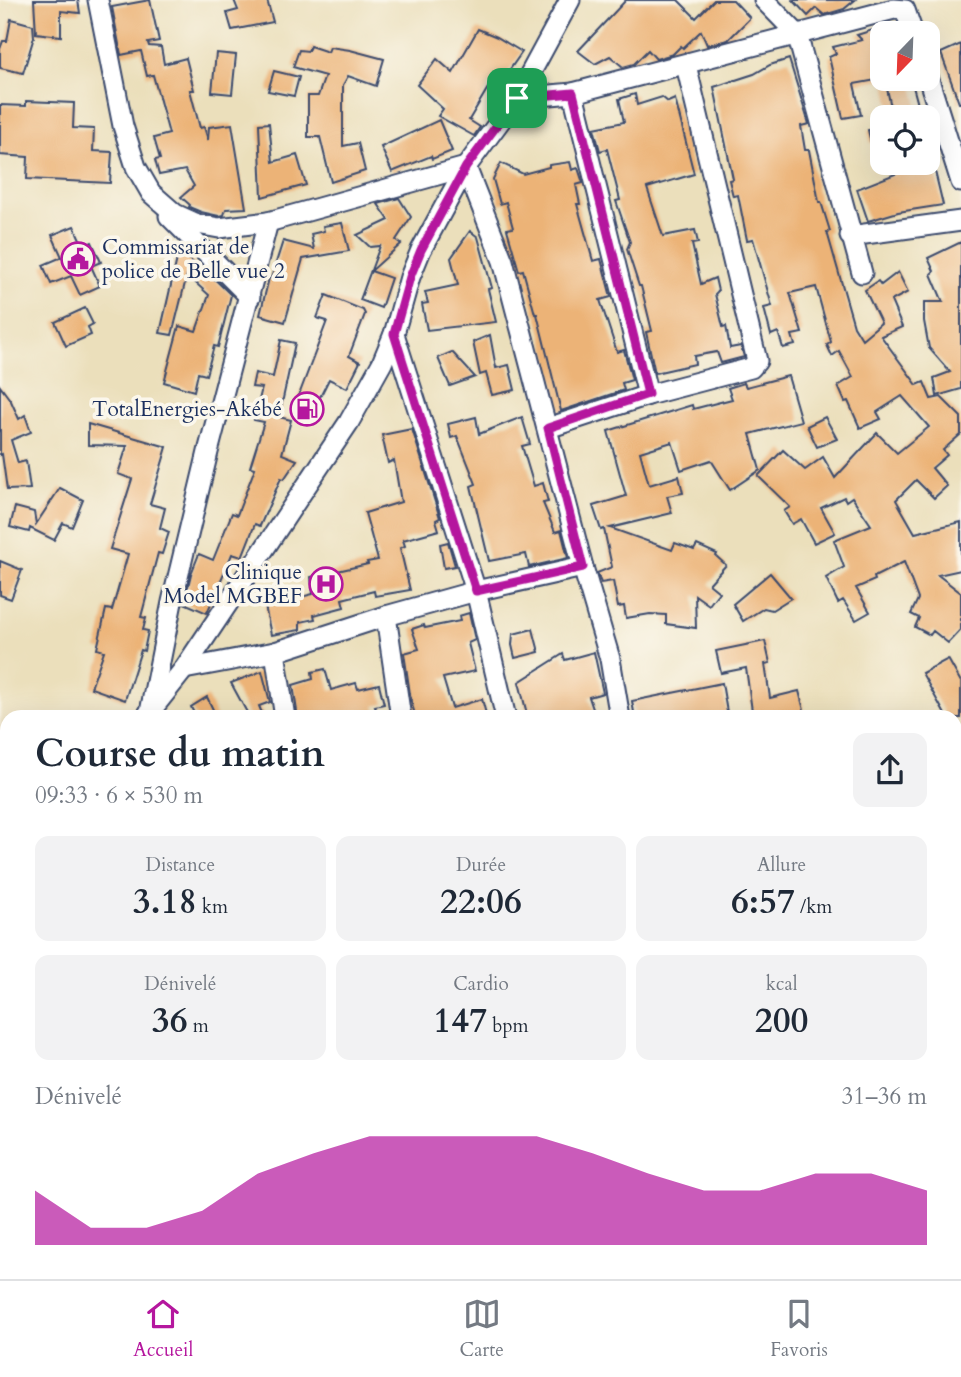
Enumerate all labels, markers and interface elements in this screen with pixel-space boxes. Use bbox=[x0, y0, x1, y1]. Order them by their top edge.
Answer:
north arrow bbox=[870, 21, 940, 91]
map controls bbox=[870, 21, 940, 175]
pin bbox=[487, 68, 547, 128]
icon: arrive bbox=[498, 79, 536, 117]
button: locate bbox=[870, 105, 940, 175]
place label: Commissariat de police de Belle vue 2 bbox=[102, 233, 285, 286]
public building icon: Commissariat de police de Belle vue 2 bbox=[59, 240, 97, 278]
fuel station icon: TotalEnergies-Akébé bbox=[288, 390, 326, 428]
place label: TotalEnergies-Akébé bbox=[92, 395, 282, 424]
place label: Clinique Model MGBEF bbox=[164, 558, 302, 611]
hospital icon: Clinique Model MGBEF bbox=[307, 565, 345, 603]
text: Course du matin bbox=[35, 728, 325, 780]
button: share bbox=[853, 733, 927, 807]
text: 09:33 · 6 × 530 m bbox=[35, 780, 203, 811]
text: Distance bbox=[146, 852, 215, 878]
text: Durée bbox=[456, 852, 506, 878]
text: Allure bbox=[757, 852, 806, 878]
text: 3.18 bbox=[133, 878, 197, 926]
text: 22:06 bbox=[440, 878, 522, 926]
text: 6:57 bbox=[731, 878, 795, 926]
text: km bbox=[197, 894, 228, 920]
text: /km bbox=[795, 894, 832, 920]
text: Dénivelé bbox=[144, 971, 216, 997]
text: Cardio bbox=[453, 971, 509, 997]
text: kcal bbox=[766, 971, 798, 997]
text: 36 bbox=[152, 997, 188, 1045]
text: 147 bbox=[433, 997, 487, 1045]
text: 200 bbox=[755, 997, 809, 1045]
text: m bbox=[188, 1013, 209, 1039]
text: bpm bbox=[487, 1013, 529, 1039]
text: Dénivelé bbox=[35, 1081, 122, 1112]
text: 31–36 m bbox=[842, 1081, 927, 1112]
tab: Accueil bbox=[133, 1295, 193, 1363]
tab: Carte bbox=[460, 1295, 504, 1363]
tab: Favoris bbox=[770, 1295, 828, 1363]

